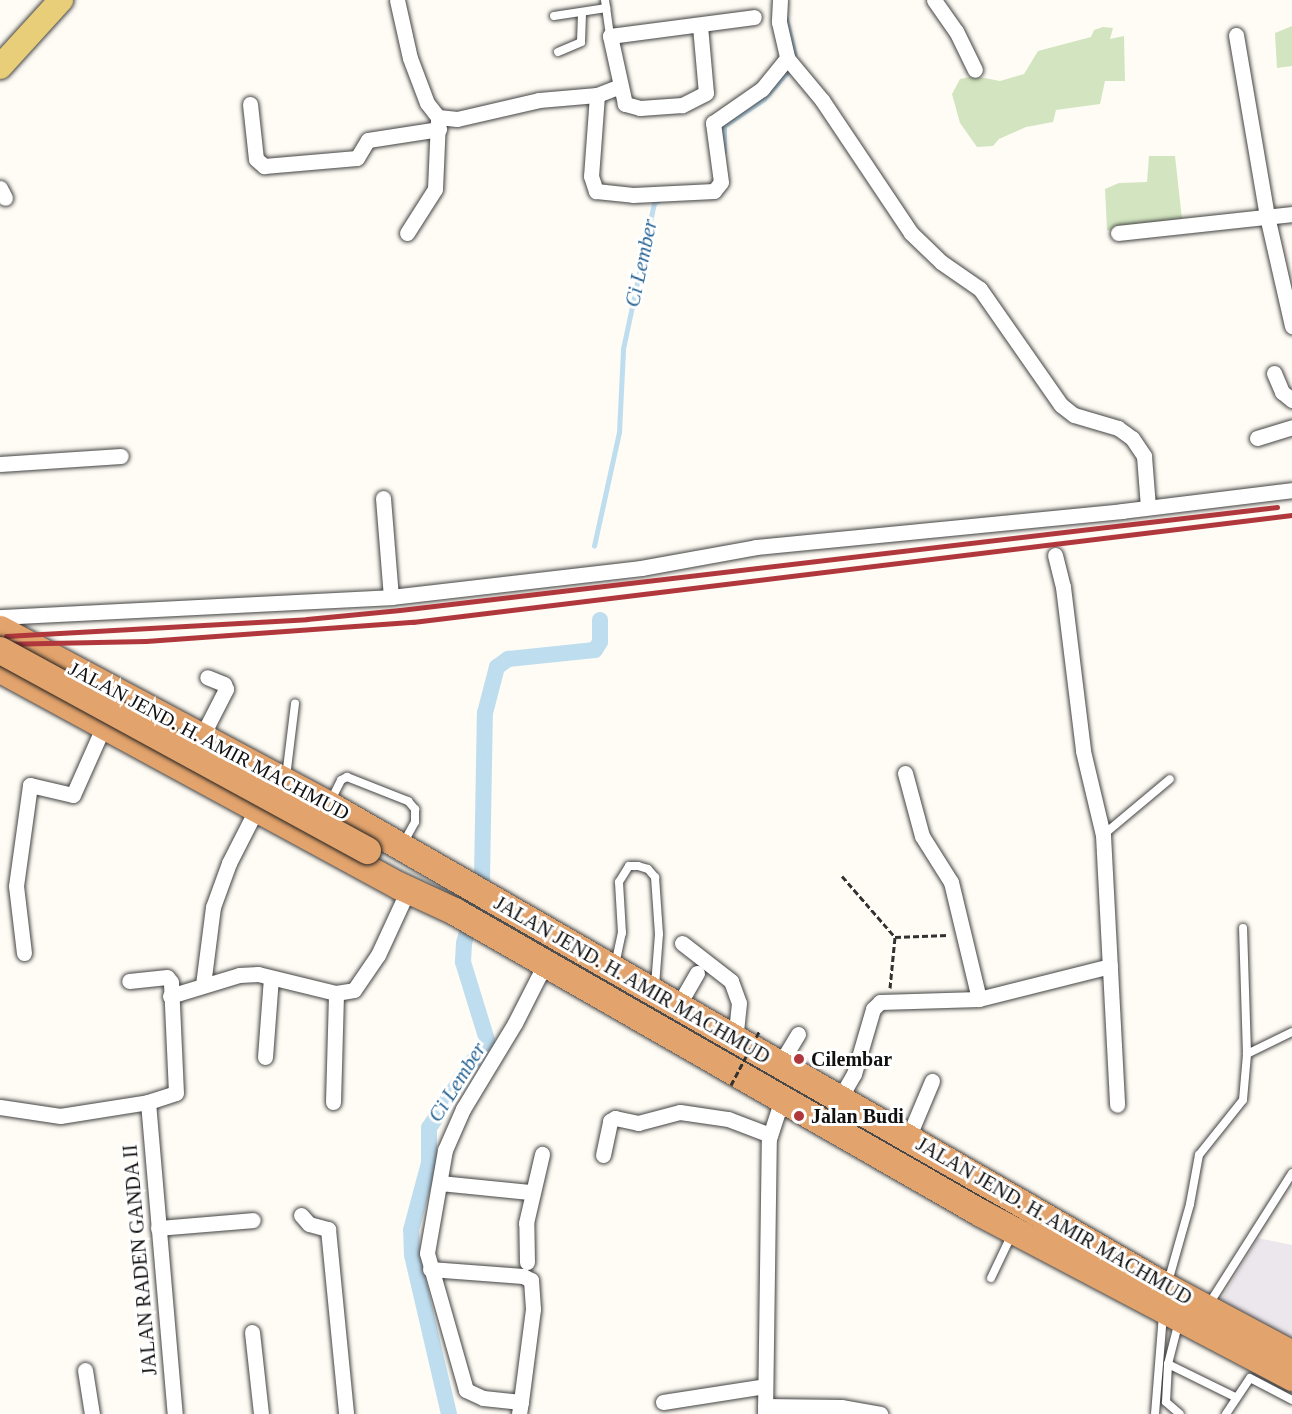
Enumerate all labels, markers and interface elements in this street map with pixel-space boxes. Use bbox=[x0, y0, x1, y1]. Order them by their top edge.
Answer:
water label: Ci Lember bbox=[619, 217, 663, 309]
street label: JALAN JEND. H. AMIR MACHMUD bbox=[64, 656, 354, 826]
street label: JALAN JEND. H. AMIR MACHMUD bbox=[489, 891, 775, 1069]
water label: Ci Lember bbox=[423, 1037, 491, 1127]
place label: Cilembar bbox=[811, 1047, 892, 1071]
marker: Cilembar bbox=[792, 1052, 806, 1066]
place label: Jalan Budi bbox=[811, 1104, 904, 1128]
marker: Jalan Budi bbox=[792, 1109, 806, 1123]
street label: JALAN JEND. H. AMIR MACHMUD bbox=[911, 1132, 1197, 1310]
street label: JALAN RADEN GANDA II bbox=[118, 1143, 162, 1377]

